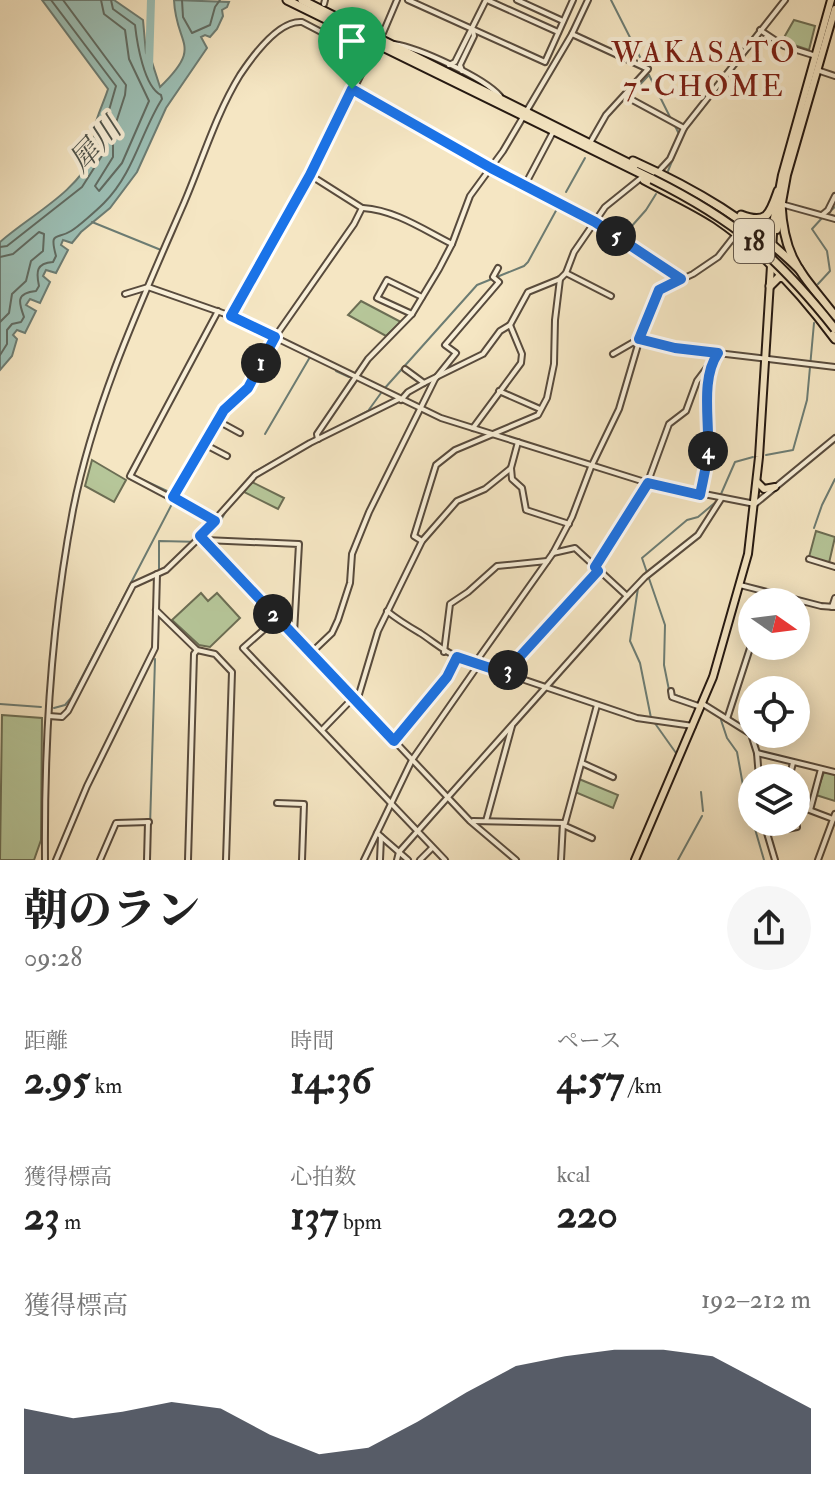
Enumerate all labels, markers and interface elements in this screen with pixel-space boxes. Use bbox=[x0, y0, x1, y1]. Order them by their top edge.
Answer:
pin bbox=[318, 7, 386, 89]
icon: arrive bbox=[330, 19, 374, 63]
district label: WAKASATO 7-CHOME bbox=[610, 34, 797, 105]
water label: 犀川 bbox=[61, 109, 131, 180]
pin: 5 bbox=[596, 216, 636, 256]
road number: 18 bbox=[734, 219, 774, 263]
text: 5 bbox=[611, 222, 621, 250]
pin: 1 bbox=[241, 343, 281, 383]
text: 1 bbox=[257, 349, 265, 377]
pin: 4 bbox=[688, 431, 728, 471]
text: 4 bbox=[702, 437, 714, 465]
north arrow bbox=[738, 588, 810, 660]
map controls bbox=[738, 588, 810, 836]
pin: 2 bbox=[253, 594, 293, 634]
text: 2 bbox=[267, 600, 279, 628]
pin: 3 bbox=[488, 650, 528, 690]
text: 3 bbox=[504, 656, 512, 684]
button: locate bbox=[738, 676, 810, 748]
button: layers bbox=[738, 764, 810, 836]
text: 朝のラン bbox=[24, 884, 200, 939]
button: share bbox=[727, 886, 811, 970]
text: 09:28 bbox=[24, 942, 82, 974]
text: 距離 bbox=[24, 1027, 68, 1055]
text: 時間 bbox=[290, 1027, 334, 1055]
text: ペース bbox=[557, 1027, 622, 1055]
text: 2.95 bbox=[24, 1055, 90, 1106]
text: 14:36 bbox=[290, 1055, 372, 1106]
text: 4:57 bbox=[557, 1055, 624, 1106]
text: km bbox=[90, 1072, 122, 1100]
text: /km bbox=[624, 1072, 662, 1100]
text: kcal bbox=[557, 1161, 590, 1189]
text: 獲得標高 bbox=[24, 1163, 112, 1191]
text: 心拍数 bbox=[290, 1163, 356, 1191]
text: 220 bbox=[557, 1189, 618, 1240]
text: 23 bbox=[24, 1191, 60, 1242]
text: 137 bbox=[290, 1191, 338, 1242]
text: m bbox=[60, 1208, 81, 1236]
text: bpm bbox=[338, 1208, 382, 1236]
text: 192–212 m bbox=[701, 1284, 811, 1316]
text: 獲得標高 bbox=[24, 1290, 128, 1322]

